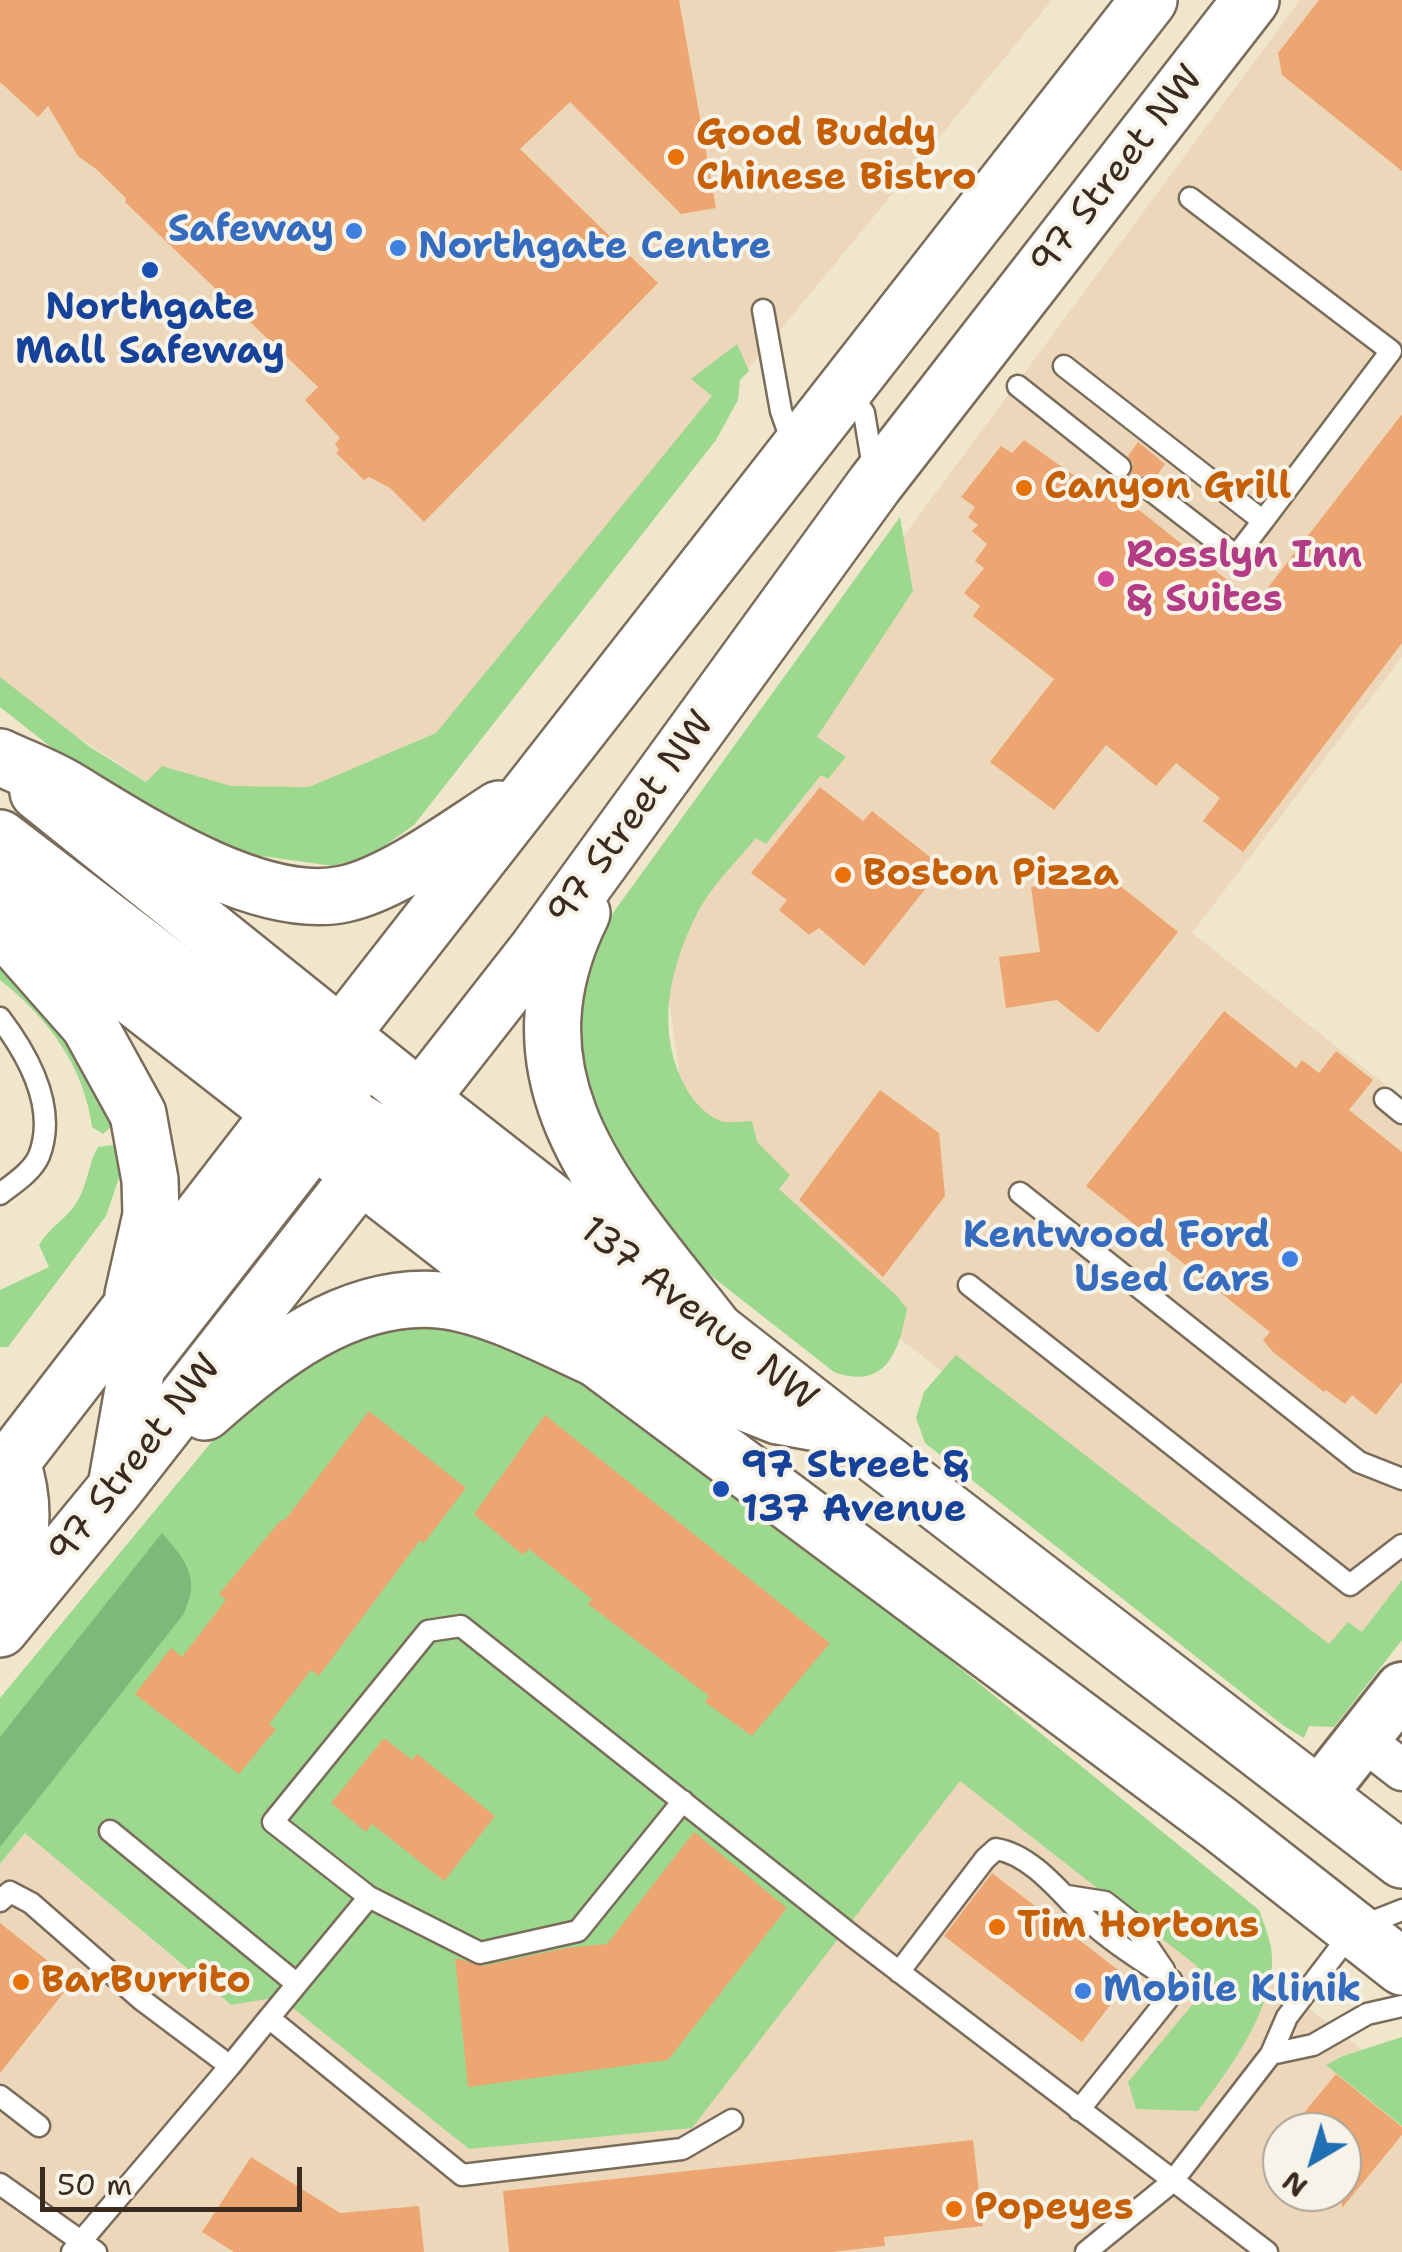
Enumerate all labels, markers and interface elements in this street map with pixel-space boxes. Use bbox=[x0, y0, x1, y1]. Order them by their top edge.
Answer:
street label: 97 Street NW bbox=[1022, 57, 1214, 285]
place label: Good Buddy Chinese Bistro bbox=[696, 112, 977, 202]
marker: Good Buddy Chinese Bistro bbox=[665, 146, 687, 168]
place label: Safeway bbox=[168, 208, 334, 254]
marker: Safeway bbox=[343, 220, 365, 242]
place label: Northgate Centre bbox=[418, 225, 771, 271]
marker: Northgate Centre bbox=[387, 237, 409, 259]
marker: Northgate Mall Safeway bbox=[139, 259, 161, 281]
place label: Northgate Mall Safeway bbox=[15, 286, 285, 376]
place label: Canyon Grill bbox=[1044, 465, 1291, 511]
marker: Canyon Grill bbox=[1013, 477, 1035, 499]
place label: Rosslyn Inn & Suites bbox=[1126, 534, 1362, 624]
marker: Rosslyn Inn & Suites bbox=[1095, 568, 1117, 590]
street label: 97 Street NW bbox=[539, 703, 725, 935]
place label: Boston Pizza bbox=[863, 852, 1119, 898]
marker: Boston Pizza bbox=[832, 864, 854, 886]
street label: 137 Avenue NW bbox=[570, 1208, 826, 1422]
place label: Kentwood Ford Used Cars bbox=[963, 1214, 1270, 1304]
marker: Kentwood Ford Used Cars bbox=[1279, 1248, 1301, 1270]
street label: 97 Street NW bbox=[40, 1346, 232, 1574]
place label: 97 Street & 137 Avenue bbox=[741, 1444, 969, 1534]
marker: 97 Street & 137 Avenue bbox=[710, 1478, 732, 1500]
place label: Tim Hortons bbox=[1017, 1904, 1259, 1950]
marker: Tim Hortons bbox=[986, 1916, 1008, 1938]
place label: BarBurrito bbox=[41, 1959, 251, 2005]
place label: Mobile Klinik bbox=[1103, 1968, 1361, 2014]
marker: BarBurrito bbox=[10, 1971, 32, 1993]
marker: Mobile Klinik bbox=[1072, 1980, 1094, 2002]
north arrow bbox=[1262, 2112, 1362, 2212]
scale bar bbox=[45, 2147, 308, 2209]
text: N bbox=[1274, 2162, 1315, 2206]
text: 50 m bbox=[57, 2164, 132, 2205]
place label: Popeyes bbox=[974, 2186, 1134, 2232]
marker: Popeyes bbox=[943, 2198, 965, 2220]

